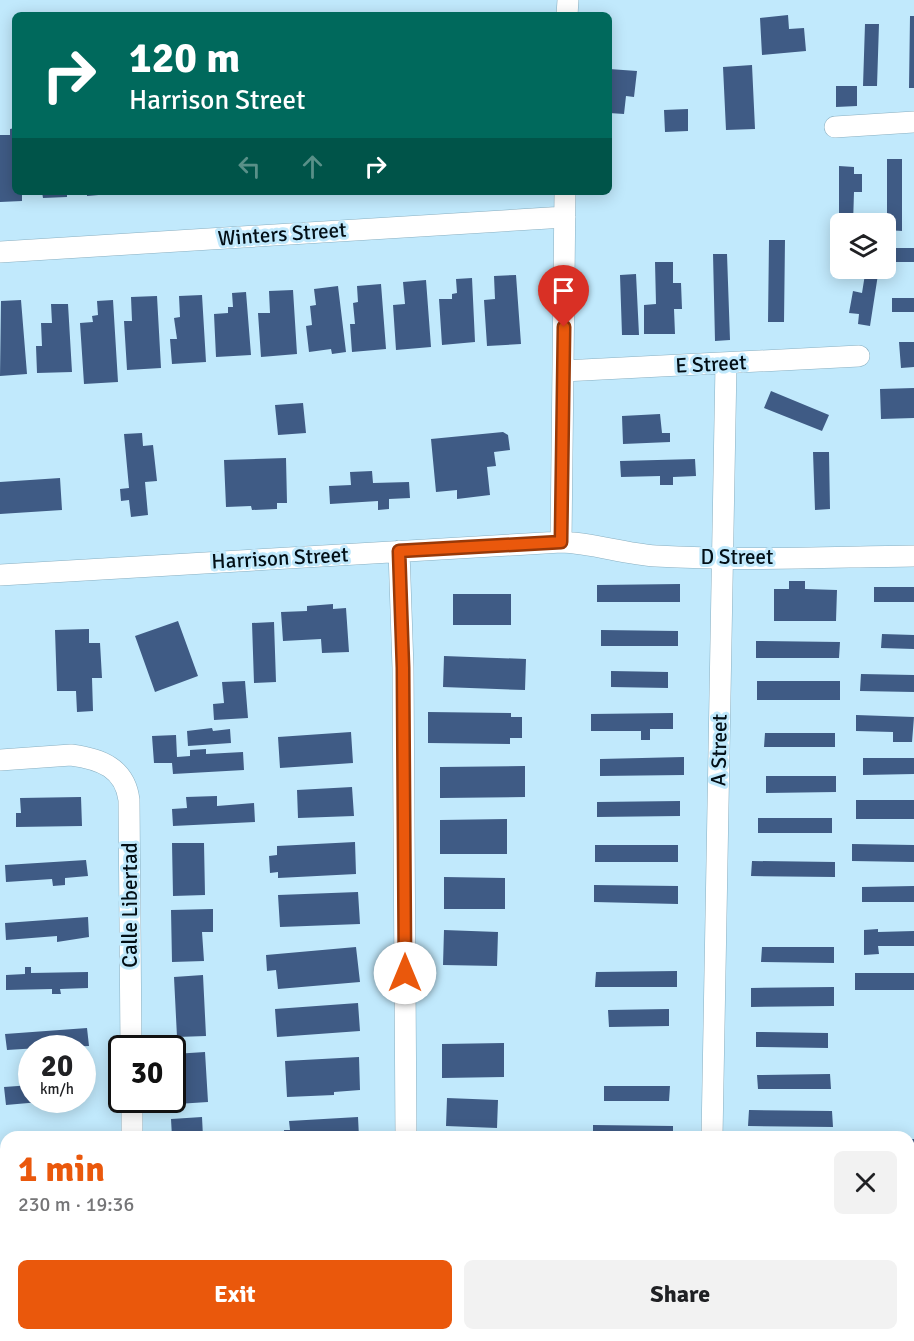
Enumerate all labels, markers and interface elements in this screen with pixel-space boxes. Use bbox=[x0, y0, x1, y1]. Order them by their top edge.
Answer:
text: 120 m bbox=[129, 33, 240, 84]
icon: right bbox=[30, 36, 108, 114]
text: Harrison Street bbox=[129, 84, 305, 117]
icon: left bbox=[233, 150, 266, 183]
icon: ahead bbox=[296, 150, 329, 183]
icon: right bbox=[359, 150, 392, 183]
map controls bbox=[830, 213, 896, 279]
button: layers bbox=[830, 213, 896, 279]
street label: Winters Street bbox=[217, 217, 347, 251]
pin bbox=[538, 265, 589, 327]
icon: arrive bbox=[547, 274, 580, 307]
street label: E Street bbox=[675, 349, 747, 379]
street label: Harrison Street bbox=[211, 541, 349, 575]
street label: D Street bbox=[701, 544, 773, 570]
street label: A Street bbox=[705, 714, 733, 786]
street label: Calle Libertad bbox=[117, 842, 143, 968]
position arrow bbox=[373, 941, 437, 1005]
speed limit sign: 30 bbox=[108, 1035, 186, 1113]
text: 20 bbox=[41, 1048, 73, 1085]
text: km/h bbox=[40, 1080, 74, 1098]
text: 1 min bbox=[18, 1147, 105, 1192]
button: close bbox=[834, 1151, 897, 1214]
text: 230 m · 19:36 bbox=[18, 1192, 134, 1217]
button: Exit bbox=[18, 1260, 452, 1329]
button: Share bbox=[464, 1260, 897, 1329]

